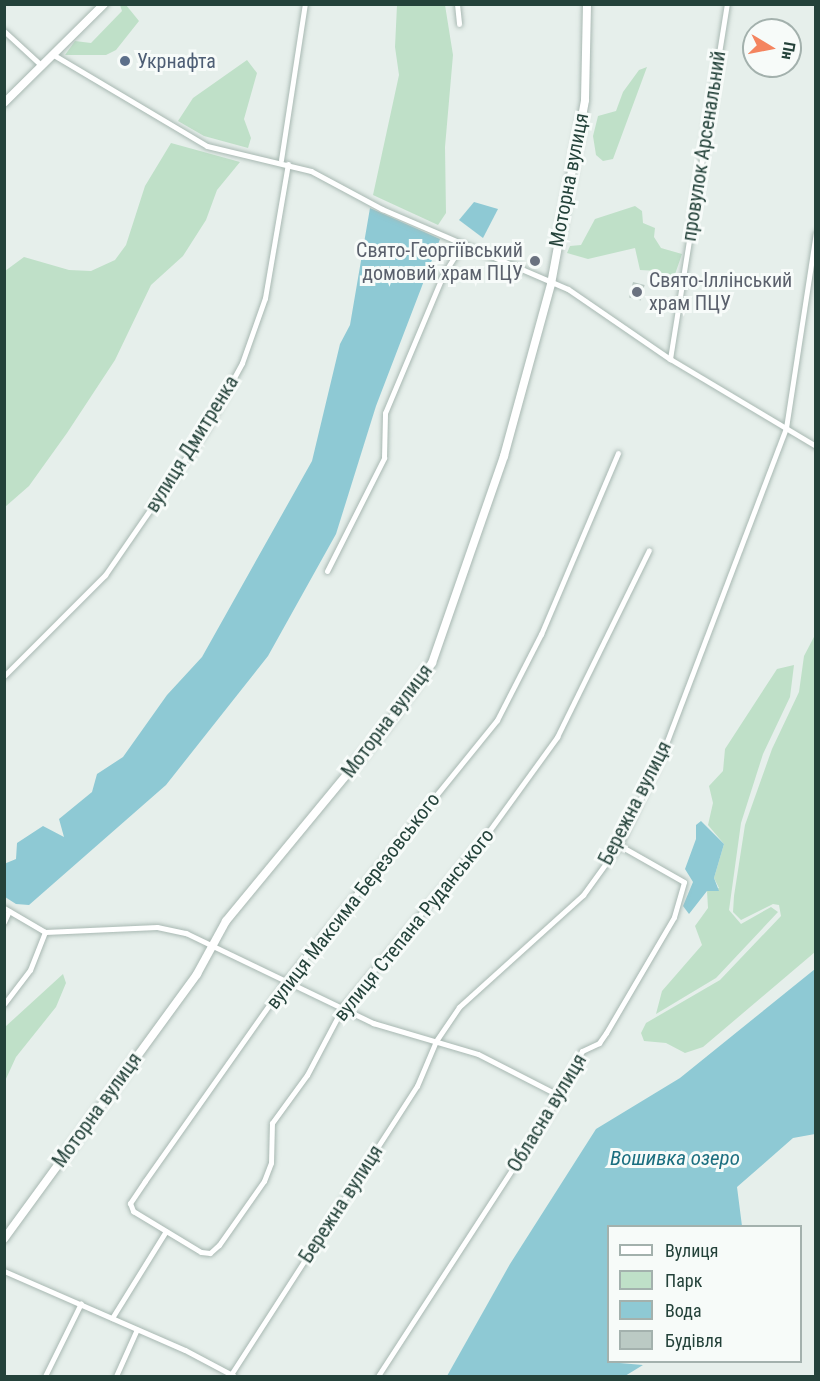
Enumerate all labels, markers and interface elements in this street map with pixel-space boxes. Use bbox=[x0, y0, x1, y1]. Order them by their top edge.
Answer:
north arrow bbox=[742, 18, 802, 78]
text: Пн bbox=[777, 40, 799, 61]
place label: Укрнафта bbox=[137, 49, 216, 73]
street label: провулок Арсенальний bbox=[677, 49, 731, 243]
marker: Укрнафта bbox=[118, 54, 132, 68]
street label: Моторна вулиця bbox=[544, 111, 594, 249]
place label: Свято-Георгіївський домовий храм ПЦУ bbox=[356, 238, 523, 285]
marker: Свято-Георгіївський домовий храм ПЦУ bbox=[528, 254, 542, 268]
place label: Свято-Іллінський храм ПЦУ bbox=[649, 268, 792, 315]
marker: Свято-Іллінський храм ПЦУ bbox=[630, 285, 644, 299]
street label: вулиця Дмитренка bbox=[140, 371, 244, 517]
street label: Моторна вулиця bbox=[337, 660, 437, 782]
street label: Бережна вулиця bbox=[593, 737, 677, 869]
street label: вулиця Максима Березовського bbox=[261, 788, 445, 1014]
street label: вулиця Степана Руданського bbox=[329, 824, 499, 1026]
street label: Моторна вулиця bbox=[47, 1048, 147, 1172]
street label: Обласна вулиця bbox=[502, 1050, 592, 1176]
street label: Бережна вулиця bbox=[294, 1141, 388, 1267]
water label: Вошивка озеро bbox=[610, 1145, 740, 1171]
legend bbox=[607, 1225, 802, 1363]
text: Вулиця bbox=[665, 1240, 719, 1261]
text: Парк bbox=[665, 1270, 702, 1291]
text: Вода bbox=[665, 1300, 702, 1321]
text: Будівля bbox=[665, 1330, 723, 1351]

